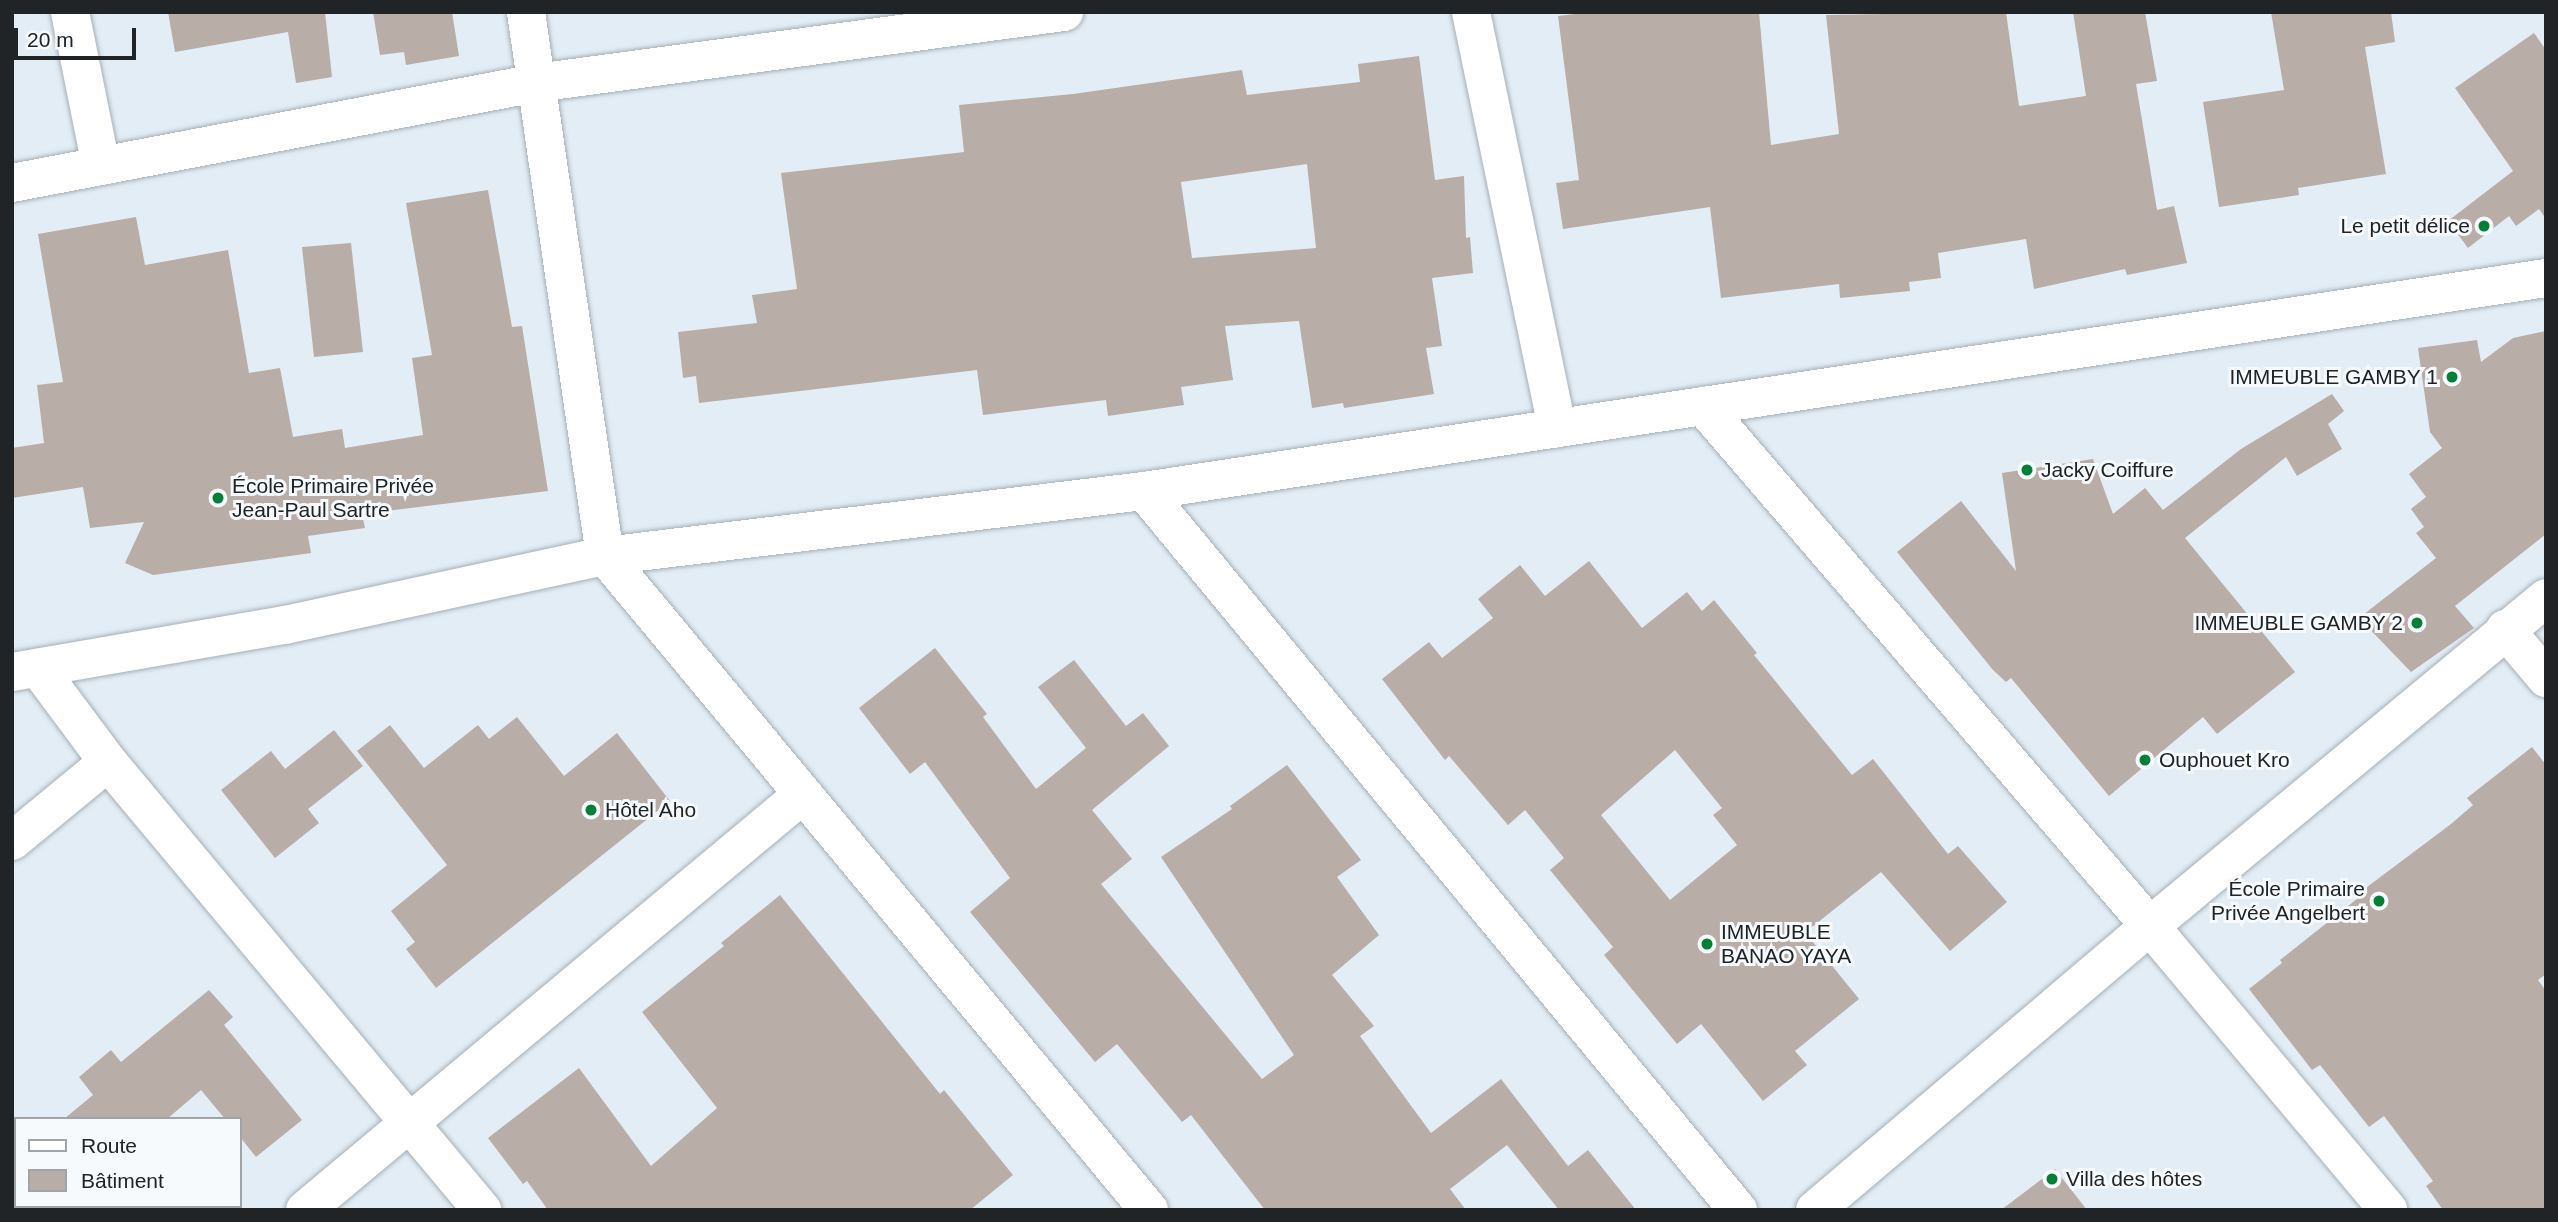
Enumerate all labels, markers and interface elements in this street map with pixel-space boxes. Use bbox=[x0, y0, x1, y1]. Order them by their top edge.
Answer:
scale bar bbox=[18, 14, 140, 58]
text: 20 m bbox=[27, 28, 74, 51]
place label: Le petit délice bbox=[2340, 213, 2470, 239]
marker: Le petit délice bbox=[2476, 218, 2492, 234]
place label: IMMEUBLE GAMBY 1 bbox=[2229, 364, 2438, 390]
marker: IMMEUBLE GAMBY 1 bbox=[2444, 369, 2460, 385]
place label: Jacky Coiffure bbox=[2041, 457, 2174, 483]
marker: Jacky Coiffure bbox=[2019, 462, 2035, 478]
place label: École Primaire Privée Jean-Paul Sartre bbox=[232, 473, 434, 523]
marker: École Primaire Privée Jean-Paul Sartre bbox=[210, 490, 226, 506]
place label: IMMEUBLE GAMBY 2 bbox=[2194, 610, 2403, 636]
marker: IMMEUBLE GAMBY 2 bbox=[2409, 615, 2425, 631]
place label: Ouphouet Kro bbox=[2159, 747, 2290, 773]
marker: Ouphouet Kro bbox=[2137, 752, 2153, 768]
place label: Hôtel Aho bbox=[605, 797, 697, 823]
marker: Hôtel Aho bbox=[583, 802, 599, 818]
place label: École Primaire Privée Angelbert bbox=[2210, 876, 2365, 926]
marker: École Primaire Privée Angelbert bbox=[2371, 893, 2387, 909]
place label: IMMEUBLE BANAO YAYA bbox=[1721, 919, 1852, 969]
marker: IMMEUBLE BANAO YAYA bbox=[1699, 936, 1715, 952]
legend bbox=[14, 1117, 242, 1208]
text: Route bbox=[81, 1134, 137, 1157]
place label: Villa des hôtes bbox=[2066, 1166, 2202, 1192]
text: Bâtiment bbox=[81, 1169, 164, 1192]
marker: Villa des hôtes bbox=[2044, 1171, 2060, 1187]

